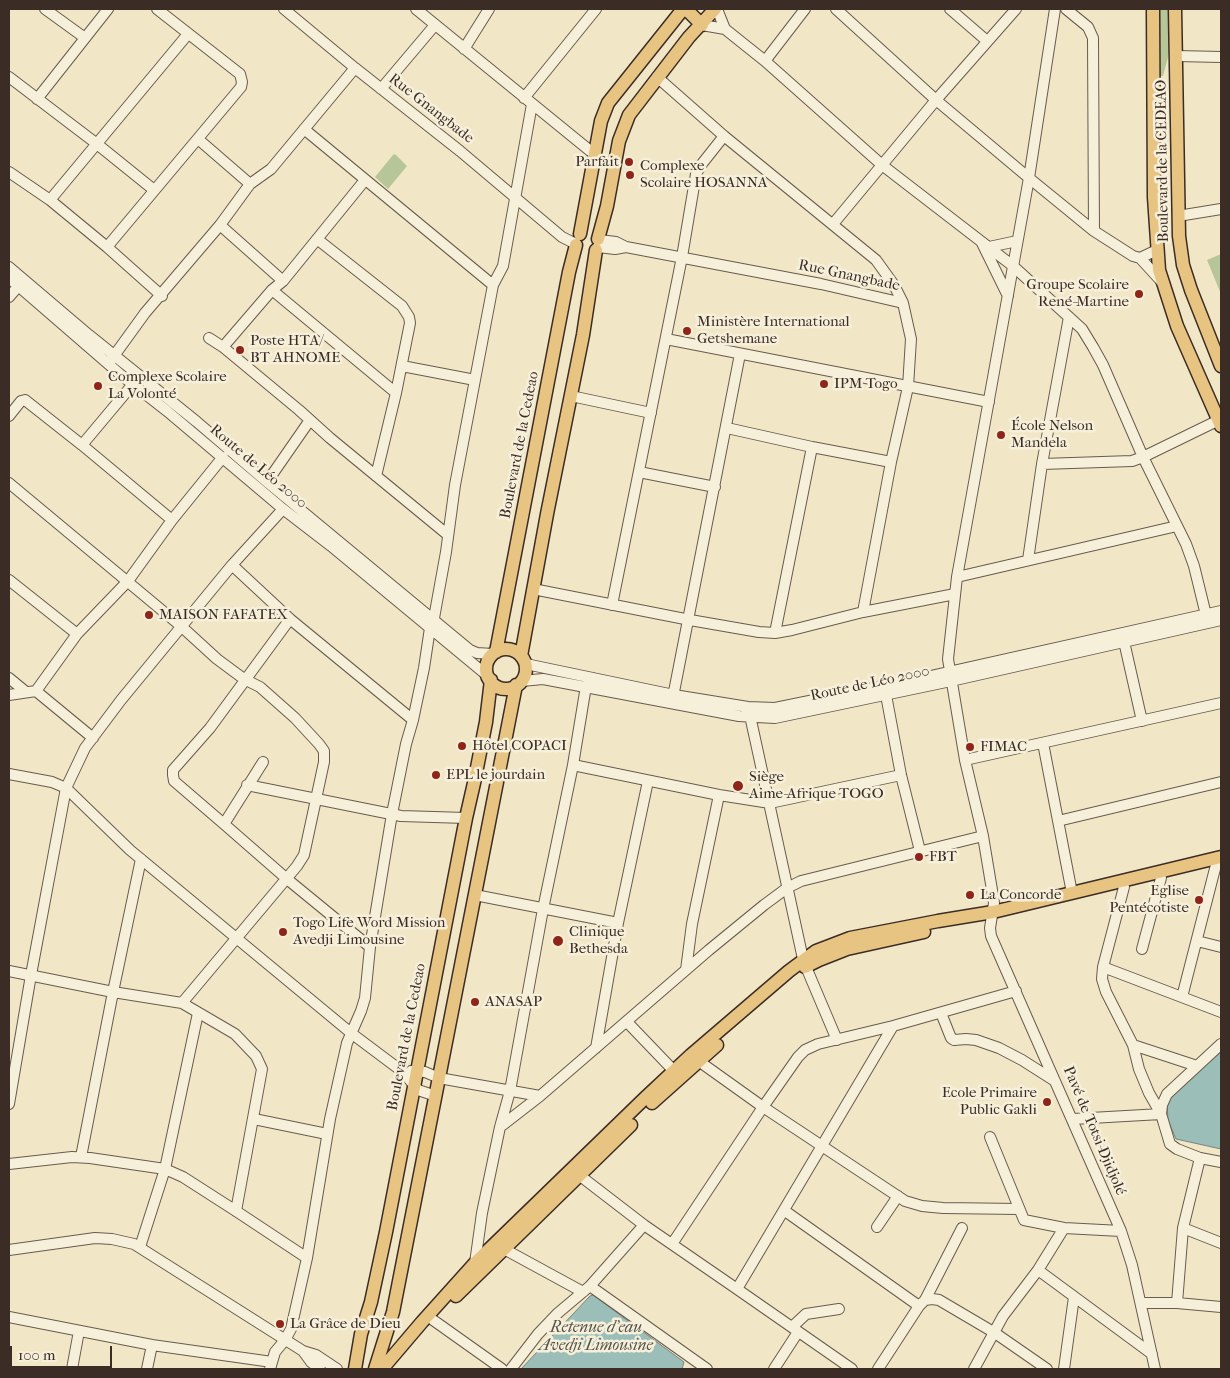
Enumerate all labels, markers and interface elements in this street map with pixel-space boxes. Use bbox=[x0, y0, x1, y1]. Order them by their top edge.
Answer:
street label: Rue Gnangbade bbox=[385, 70, 477, 148]
street label: Boulevard de la CEDEAO bbox=[1153, 79, 1173, 243]
place label: Parfait bbox=[575, 153, 619, 171]
marker: Parfait bbox=[623, 156, 635, 168]
place label: Complexe Scolaire HOSANNA bbox=[640, 157, 768, 192]
marker: Complexe Scolaire HOSANNA bbox=[624, 169, 636, 181]
street label: Rue Gnangbade bbox=[797, 256, 901, 296]
place label: Groupe Scolaire René-Martine bbox=[1026, 276, 1129, 311]
marker: Groupe Scolaire René-Martine bbox=[1133, 288, 1145, 300]
place label: Ministère International Getshemane bbox=[697, 313, 850, 348]
marker: Ministère International Getshemane bbox=[681, 325, 693, 337]
place label: Poste HTA/ BT AHNOME bbox=[250, 332, 340, 367]
marker: Poste HTA/ BT AHNOME bbox=[234, 344, 246, 356]
place label: Complexe Scolaire La Volonté bbox=[108, 368, 227, 403]
street label: Boulevard de la Cedeao bbox=[497, 370, 543, 520]
place label: IPM Togo bbox=[834, 375, 898, 393]
marker: IPM Togo bbox=[818, 378, 830, 390]
marker: Complexe Scolaire La Volonté bbox=[92, 380, 104, 392]
place label: École Nelson Mandela bbox=[1011, 417, 1093, 452]
street label: Route de Léo 2000 bbox=[206, 421, 310, 513]
marker: École Nelson Mandela bbox=[995, 429, 1007, 441]
place label: MAISON FAFATEX bbox=[159, 606, 288, 624]
marker: MAISON FAFATEX bbox=[143, 609, 155, 621]
street label: Route de Léo 2000 bbox=[809, 663, 931, 705]
place label: Hôtel COPACI bbox=[472, 737, 567, 755]
place label: FIMAC bbox=[980, 738, 1027, 756]
marker: Hôtel COPACI bbox=[456, 740, 468, 752]
marker: FIMAC bbox=[964, 741, 976, 753]
place label: EPL le jourdain bbox=[446, 766, 545, 784]
place label: Siège Aime-Afrique TOGO bbox=[749, 768, 884, 803]
marker: EPL le jourdain bbox=[430, 769, 442, 781]
marker: Siège Aime-Afrique TOGO bbox=[731, 779, 745, 793]
place label: FBT bbox=[929, 848, 957, 866]
marker: FBT bbox=[913, 851, 925, 863]
place label: Eglise Pentécotiste bbox=[1109, 882, 1189, 917]
place label: La Concorde bbox=[980, 886, 1061, 904]
marker: La Concorde bbox=[964, 889, 976, 901]
marker: Eglise Pentécotiste bbox=[1193, 894, 1205, 906]
place label: Togo Life Word Mission Avedji Limousine bbox=[293, 914, 445, 949]
place label: Clinique Bethesda bbox=[569, 923, 628, 958]
marker: Togo Life Word Mission Avedji Limousine bbox=[277, 926, 289, 938]
marker: Clinique Bethesda bbox=[551, 934, 565, 948]
street label: Boulevard de la Cedeao bbox=[384, 962, 430, 1112]
place label: ANASAP bbox=[485, 993, 542, 1011]
marker: ANASAP bbox=[469, 996, 481, 1008]
street label: Pavé de Totsi-Djidjolé bbox=[1059, 1064, 1129, 1198]
place label: Ecole Primaire Public Gakli bbox=[942, 1084, 1037, 1119]
marker: Ecole Primaire Public Gakli bbox=[1041, 1096, 1053, 1108]
place label: La Grâce de Dieu bbox=[290, 1315, 401, 1333]
marker: La Grâce de Dieu bbox=[274, 1318, 286, 1330]
water label: Retenue d'eau Avedji Limousine bbox=[539, 1318, 653, 1356]
scale bar bbox=[12, 1336, 115, 1368]
text: 100 m bbox=[18, 1346, 56, 1364]

